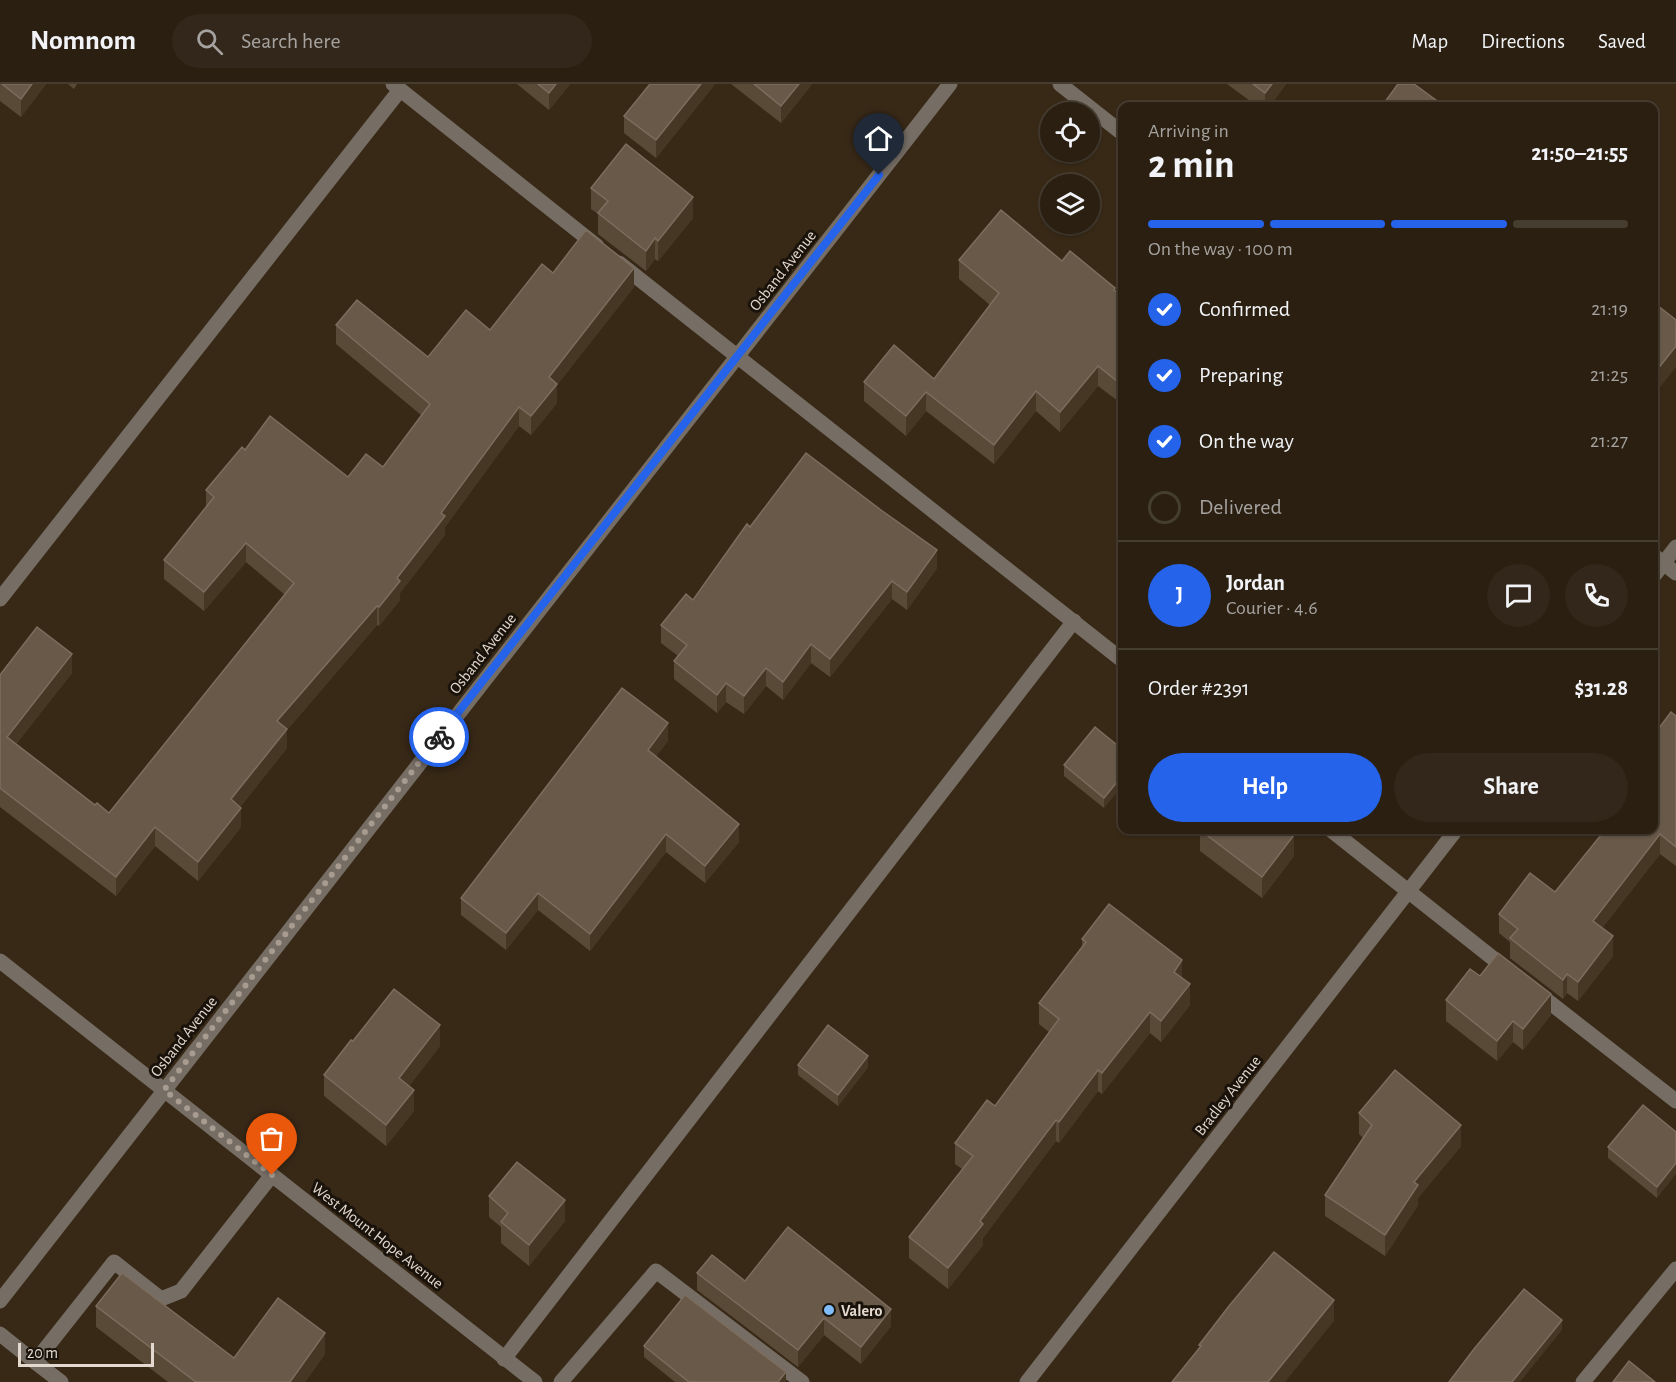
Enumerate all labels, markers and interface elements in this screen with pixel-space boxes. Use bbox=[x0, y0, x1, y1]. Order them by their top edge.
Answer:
search box bbox=[172, 14, 592, 68]
icon: search bbox=[193, 25, 226, 58]
text: Nomnom bbox=[30, 27, 136, 55]
text: Search here bbox=[241, 30, 341, 52]
text: Map bbox=[1412, 31, 1448, 52]
text: Directions bbox=[1481, 31, 1565, 52]
text: Saved bbox=[1598, 31, 1646, 52]
map controls bbox=[1040, 102, 1100, 234]
button: locate bbox=[1040, 102, 1100, 162]
pin bbox=[853, 113, 904, 175]
text: Arriving in bbox=[1148, 121, 1229, 141]
icon: home bbox=[862, 122, 895, 155]
text: 21:50–21:55 bbox=[1531, 142, 1628, 164]
text: 2 min bbox=[1148, 146, 1235, 185]
button: layers bbox=[1040, 174, 1100, 234]
street label: Osband Avenue bbox=[747, 227, 819, 314]
text: On the way · 100 m bbox=[1148, 239, 1293, 259]
icon: check bbox=[1148, 293, 1181, 326]
text: Confirmed bbox=[1199, 298, 1290, 320]
text: 21:19 bbox=[1591, 299, 1628, 319]
icon: check bbox=[1148, 359, 1181, 392]
text: Preparing bbox=[1199, 364, 1283, 386]
text: 21:25 bbox=[1590, 365, 1628, 385]
icon: check bbox=[1148, 425, 1181, 458]
text: On the way bbox=[1199, 430, 1294, 452]
text: 21:27 bbox=[1590, 431, 1628, 451]
text: Delivered bbox=[1199, 496, 1282, 518]
button: chat bbox=[1487, 564, 1550, 627]
button: phone bbox=[1565, 564, 1628, 627]
text: Jordan bbox=[1226, 572, 1285, 594]
text: J bbox=[1176, 584, 1183, 606]
text: Courier · 4.6 bbox=[1226, 598, 1318, 618]
street label: Osband Avenue bbox=[447, 610, 519, 697]
text: Order #2391 bbox=[1148, 677, 1250, 699]
text: $31.28 bbox=[1574, 677, 1628, 699]
courier bbox=[409, 707, 469, 767]
icon: bike bbox=[423, 721, 456, 754]
button: Help bbox=[1148, 753, 1382, 822]
button: Share bbox=[1394, 753, 1628, 822]
street label: Osband Avenue bbox=[148, 993, 220, 1080]
street label: Bradley Avenue bbox=[1192, 1053, 1265, 1139]
pin bbox=[246, 1113, 297, 1175]
icon: bag bbox=[255, 1122, 288, 1155]
street label: West Mount Hope Avenue bbox=[309, 1180, 446, 1292]
marker: Valero bbox=[822, 1303, 836, 1317]
place label: Valero bbox=[841, 1303, 883, 1319]
scale bar bbox=[18, 1340, 154, 1368]
text: 20 m bbox=[27, 1345, 58, 1361]

